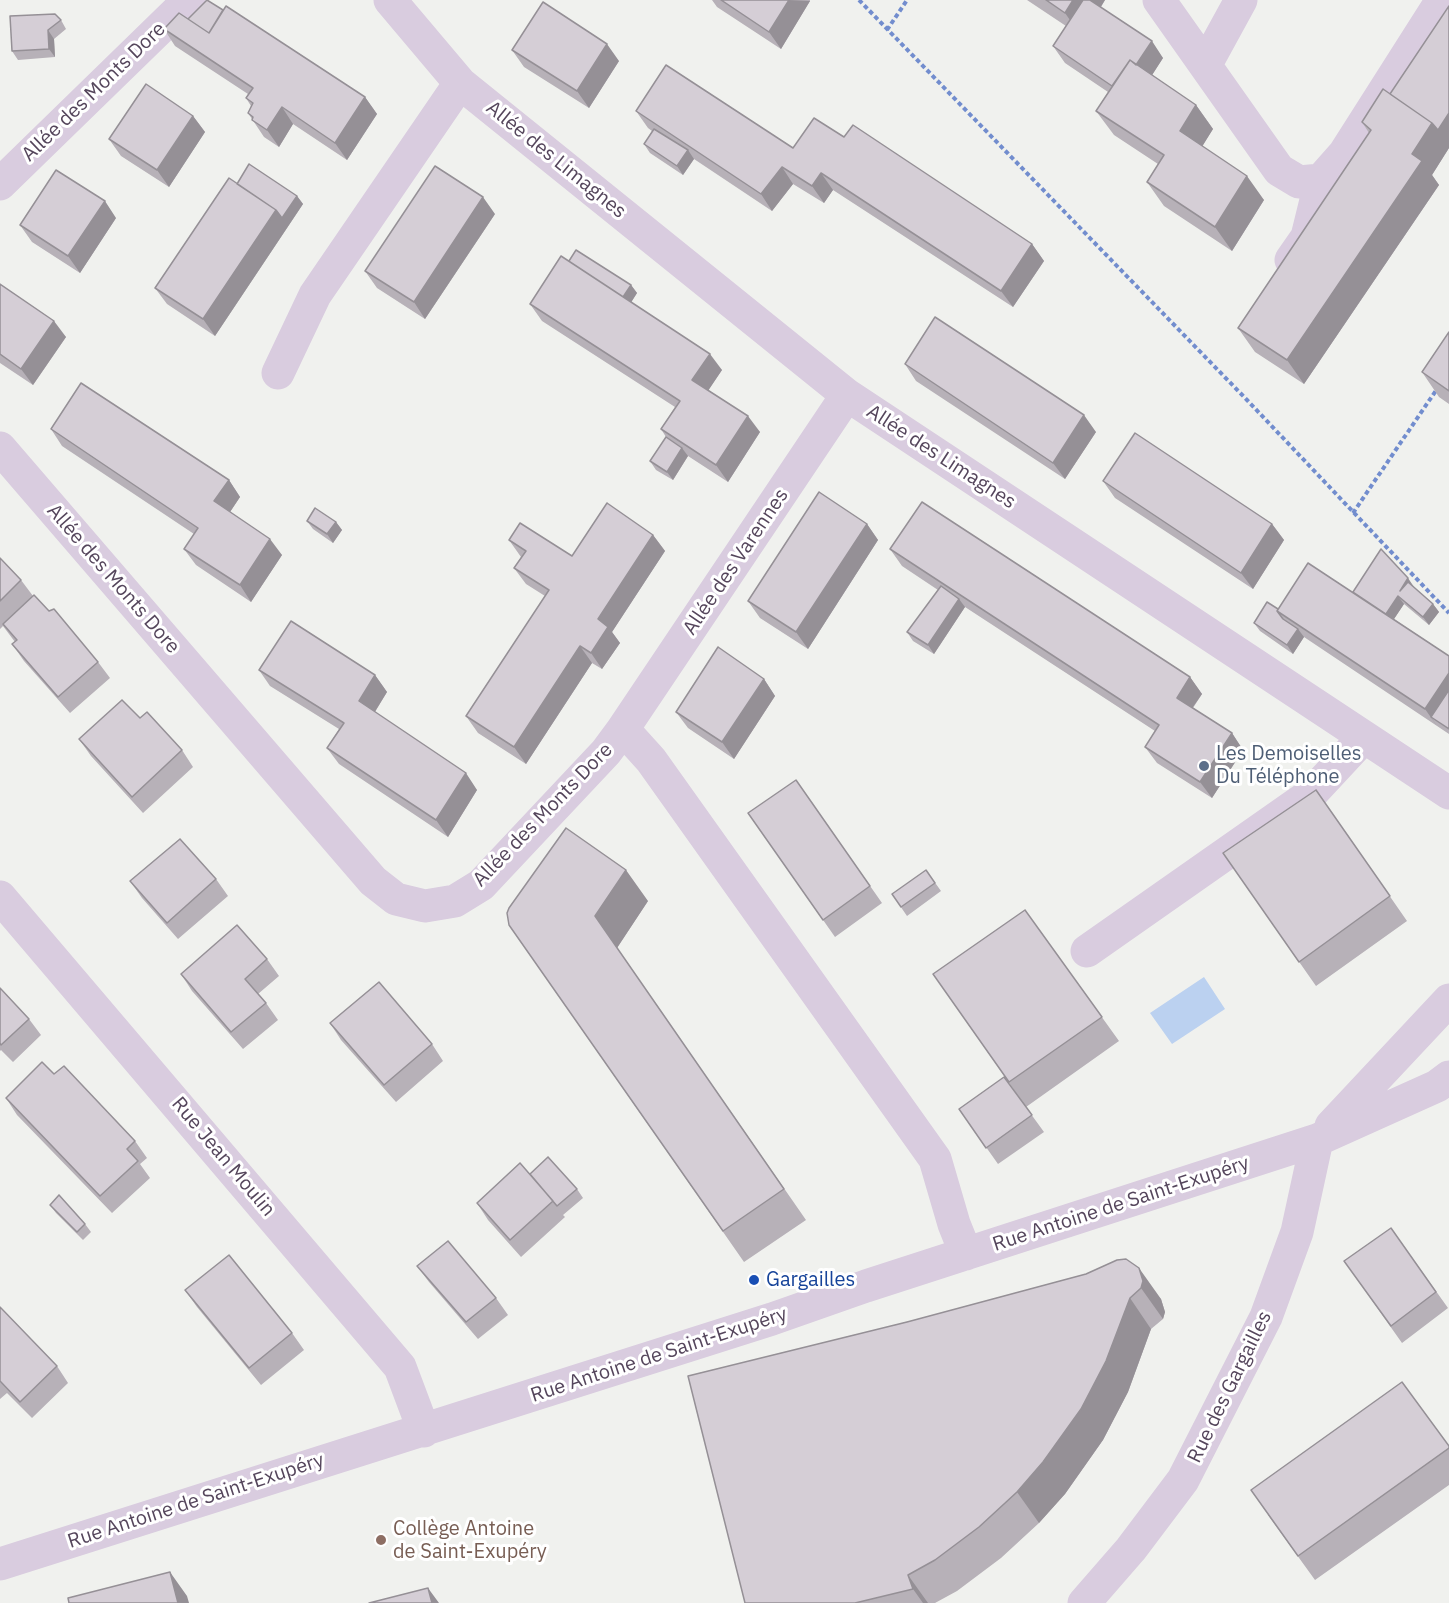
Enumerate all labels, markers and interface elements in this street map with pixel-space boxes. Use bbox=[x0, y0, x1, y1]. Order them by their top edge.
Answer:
street label: Allée des Monts Dore bbox=[17, 17, 171, 167]
street label: Allée des Limagnes bbox=[481, 96, 631, 224]
street label: Allée des Limagnes bbox=[862, 400, 1020, 514]
street label: Allée des Varennes bbox=[678, 484, 794, 640]
street label: Allée des Monts Dore bbox=[41, 499, 185, 659]
street label: Allée des Monts Dore bbox=[468, 738, 618, 892]
place label: Les Demoiselles Du Téléphone bbox=[1216, 742, 1362, 789]
marker: Les Demoiselles Du Téléphone bbox=[1197, 759, 1211, 773]
street label: Rue Jean Moulin bbox=[166, 1092, 280, 1222]
street label: Rue Antoine de Saint-Exupéry bbox=[990, 1151, 1252, 1257]
place label: Gargailles bbox=[766, 1268, 855, 1292]
marker: Gargailles bbox=[747, 1273, 761, 1287]
street label: Rue Antoine de Saint-Exupéry bbox=[528, 1302, 790, 1408]
street label: Rue des Gargailles bbox=[1183, 1307, 1277, 1467]
street label: Rue Antoine de Saint-Exupéry bbox=[65, 1448, 327, 1554]
place label: Collège Antoine de Saint-Exupéry bbox=[393, 1517, 547, 1564]
marker: Collège Antoine de Saint-Exupéry bbox=[374, 1533, 388, 1547]

